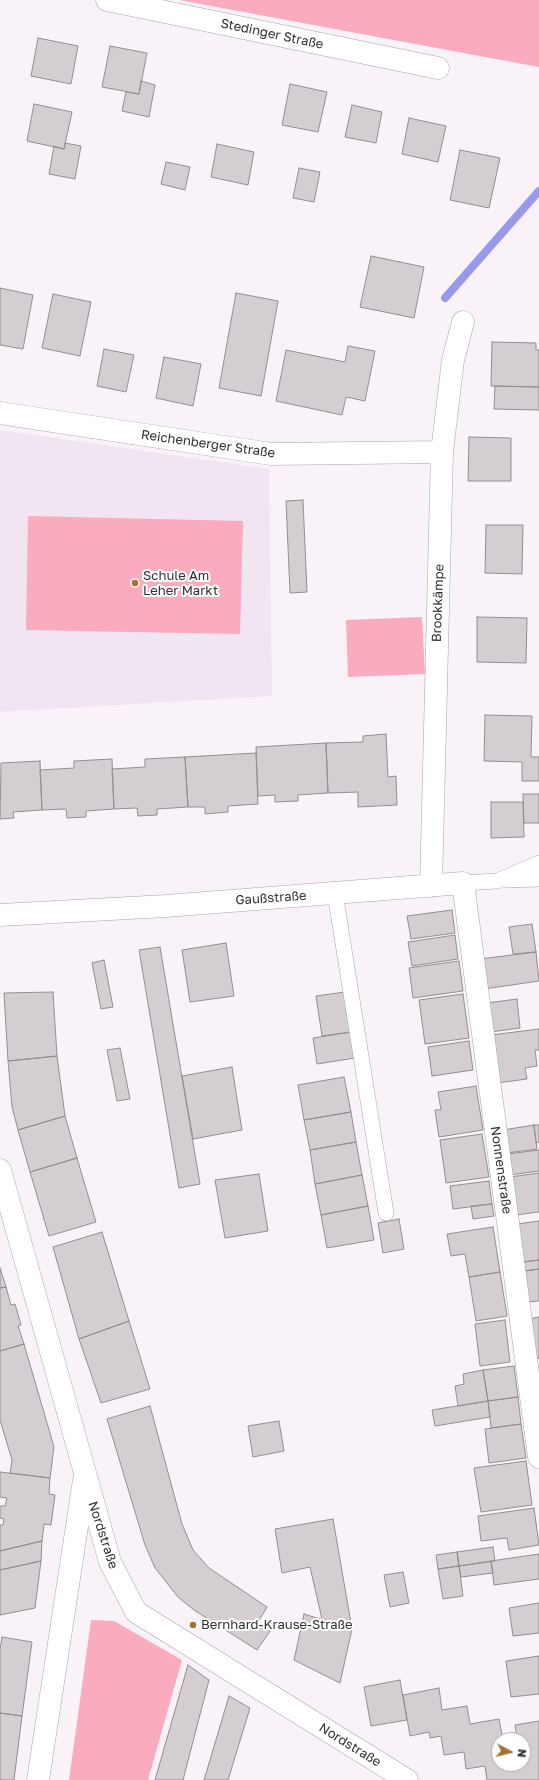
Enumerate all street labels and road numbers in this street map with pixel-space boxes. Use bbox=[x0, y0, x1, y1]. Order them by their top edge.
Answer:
street label: Stedinger Straße bbox=[219, 15, 325, 53]
street label: Reichenberger Straße bbox=[140, 427, 276, 461]
street label: Brookkämpe bbox=[429, 564, 447, 642]
street label: Gaußstraße bbox=[235, 888, 307, 908]
street label: Nonnenstraße bbox=[487, 1125, 515, 1215]
street label: Nordstraße bbox=[85, 1499, 121, 1571]
street label: Nordstraße bbox=[316, 1720, 384, 1770]

